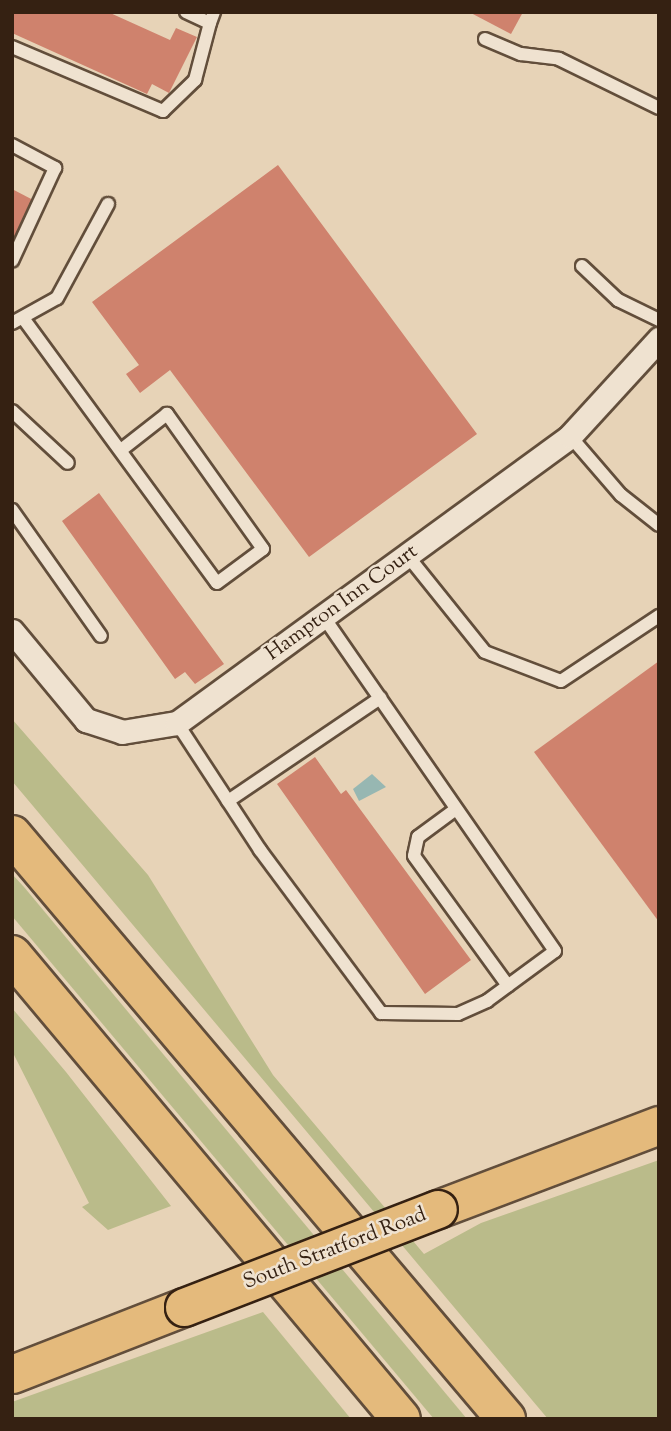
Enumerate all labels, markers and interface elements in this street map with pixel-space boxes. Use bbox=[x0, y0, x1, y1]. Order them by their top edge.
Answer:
street label: Hampton Inn Court bbox=[261, 539, 423, 667]
street label: South Stratford Road bbox=[240, 1202, 430, 1296]

